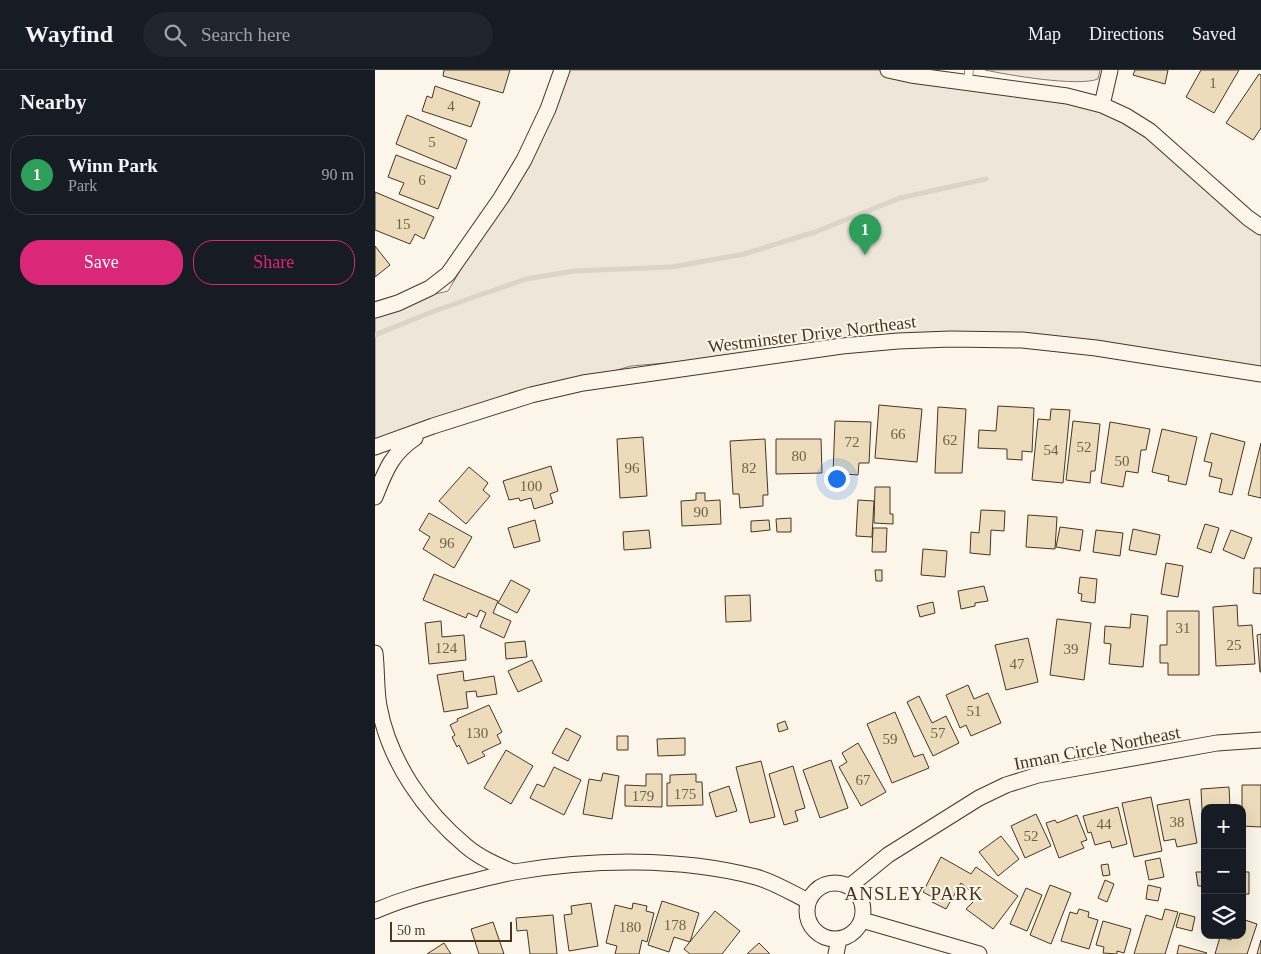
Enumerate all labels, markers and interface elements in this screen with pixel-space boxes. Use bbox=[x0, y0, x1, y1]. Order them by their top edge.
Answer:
search box bbox=[143, 12, 493, 57]
text: Wayfind bbox=[25, 21, 113, 47]
icon: search bbox=[161, 21, 189, 49]
text: Search here bbox=[201, 24, 290, 45]
text: Map bbox=[1028, 24, 1061, 44]
text: Directions bbox=[1089, 24, 1164, 44]
text: Saved bbox=[1192, 24, 1236, 44]
house number: 1 bbox=[1209, 75, 1217, 91]
text: Nearby bbox=[20, 90, 87, 114]
house number: 4 bbox=[447, 98, 455, 114]
house number: 5 bbox=[428, 134, 436, 150]
text: Winn Park bbox=[68, 155, 158, 176]
text: 1 bbox=[33, 166, 41, 183]
text: 90 m bbox=[322, 166, 354, 183]
house number: 6 bbox=[418, 172, 426, 188]
text: Park bbox=[68, 177, 97, 194]
pin: 1 bbox=[849, 214, 881, 255]
house number: 15 bbox=[396, 216, 411, 232]
button: Save bbox=[20, 240, 183, 285]
button: Share bbox=[193, 240, 355, 285]
street label: Westminster Drive Northeast bbox=[707, 311, 917, 357]
house number: 66 bbox=[891, 426, 906, 442]
house number: 62 bbox=[943, 432, 958, 448]
house number: 72 bbox=[845, 434, 860, 450]
house number: 52 bbox=[1077, 439, 1092, 455]
house number: 54 bbox=[1044, 442, 1059, 458]
house number: 80 bbox=[792, 448, 807, 464]
house number: 50 bbox=[1115, 453, 1130, 469]
house number: 96 bbox=[625, 460, 640, 476]
house number: 82 bbox=[742, 460, 757, 476]
your location bbox=[824, 466, 850, 492]
house number: 100 bbox=[520, 478, 542, 494]
house number: 90 bbox=[694, 504, 709, 520]
house number: 96 bbox=[440, 535, 455, 551]
house number: 31 bbox=[1176, 620, 1191, 636]
house number: 25 bbox=[1227, 637, 1242, 653]
house number: 124 bbox=[435, 640, 458, 656]
house number: 39 bbox=[1064, 641, 1079, 657]
house number: 47 bbox=[1010, 656, 1025, 672]
house number: 51 bbox=[967, 703, 982, 719]
street label: Inman Circle Northeast bbox=[1012, 722, 1182, 774]
house number: 130 bbox=[466, 725, 488, 741]
house number: 57 bbox=[931, 725, 946, 741]
house number: 59 bbox=[883, 731, 898, 747]
house number: 67 bbox=[856, 772, 871, 788]
house number: 175 bbox=[674, 786, 696, 802]
house number: 179 bbox=[632, 788, 654, 804]
map controls bbox=[1201, 804, 1246, 939]
button: + bbox=[1201, 804, 1246, 849]
house number: 38 bbox=[1170, 814, 1185, 830]
house number: 44 bbox=[1097, 816, 1112, 832]
house number: 52 bbox=[1024, 828, 1039, 844]
button: − bbox=[1201, 849, 1246, 894]
district label: ANSLEY PARK bbox=[845, 883, 983, 904]
button: layers bbox=[1201, 894, 1246, 939]
house number: 178 bbox=[664, 917, 686, 933]
scale bar bbox=[390, 919, 513, 942]
house number: 180 bbox=[619, 919, 641, 935]
text: 50 m bbox=[397, 923, 425, 938]

